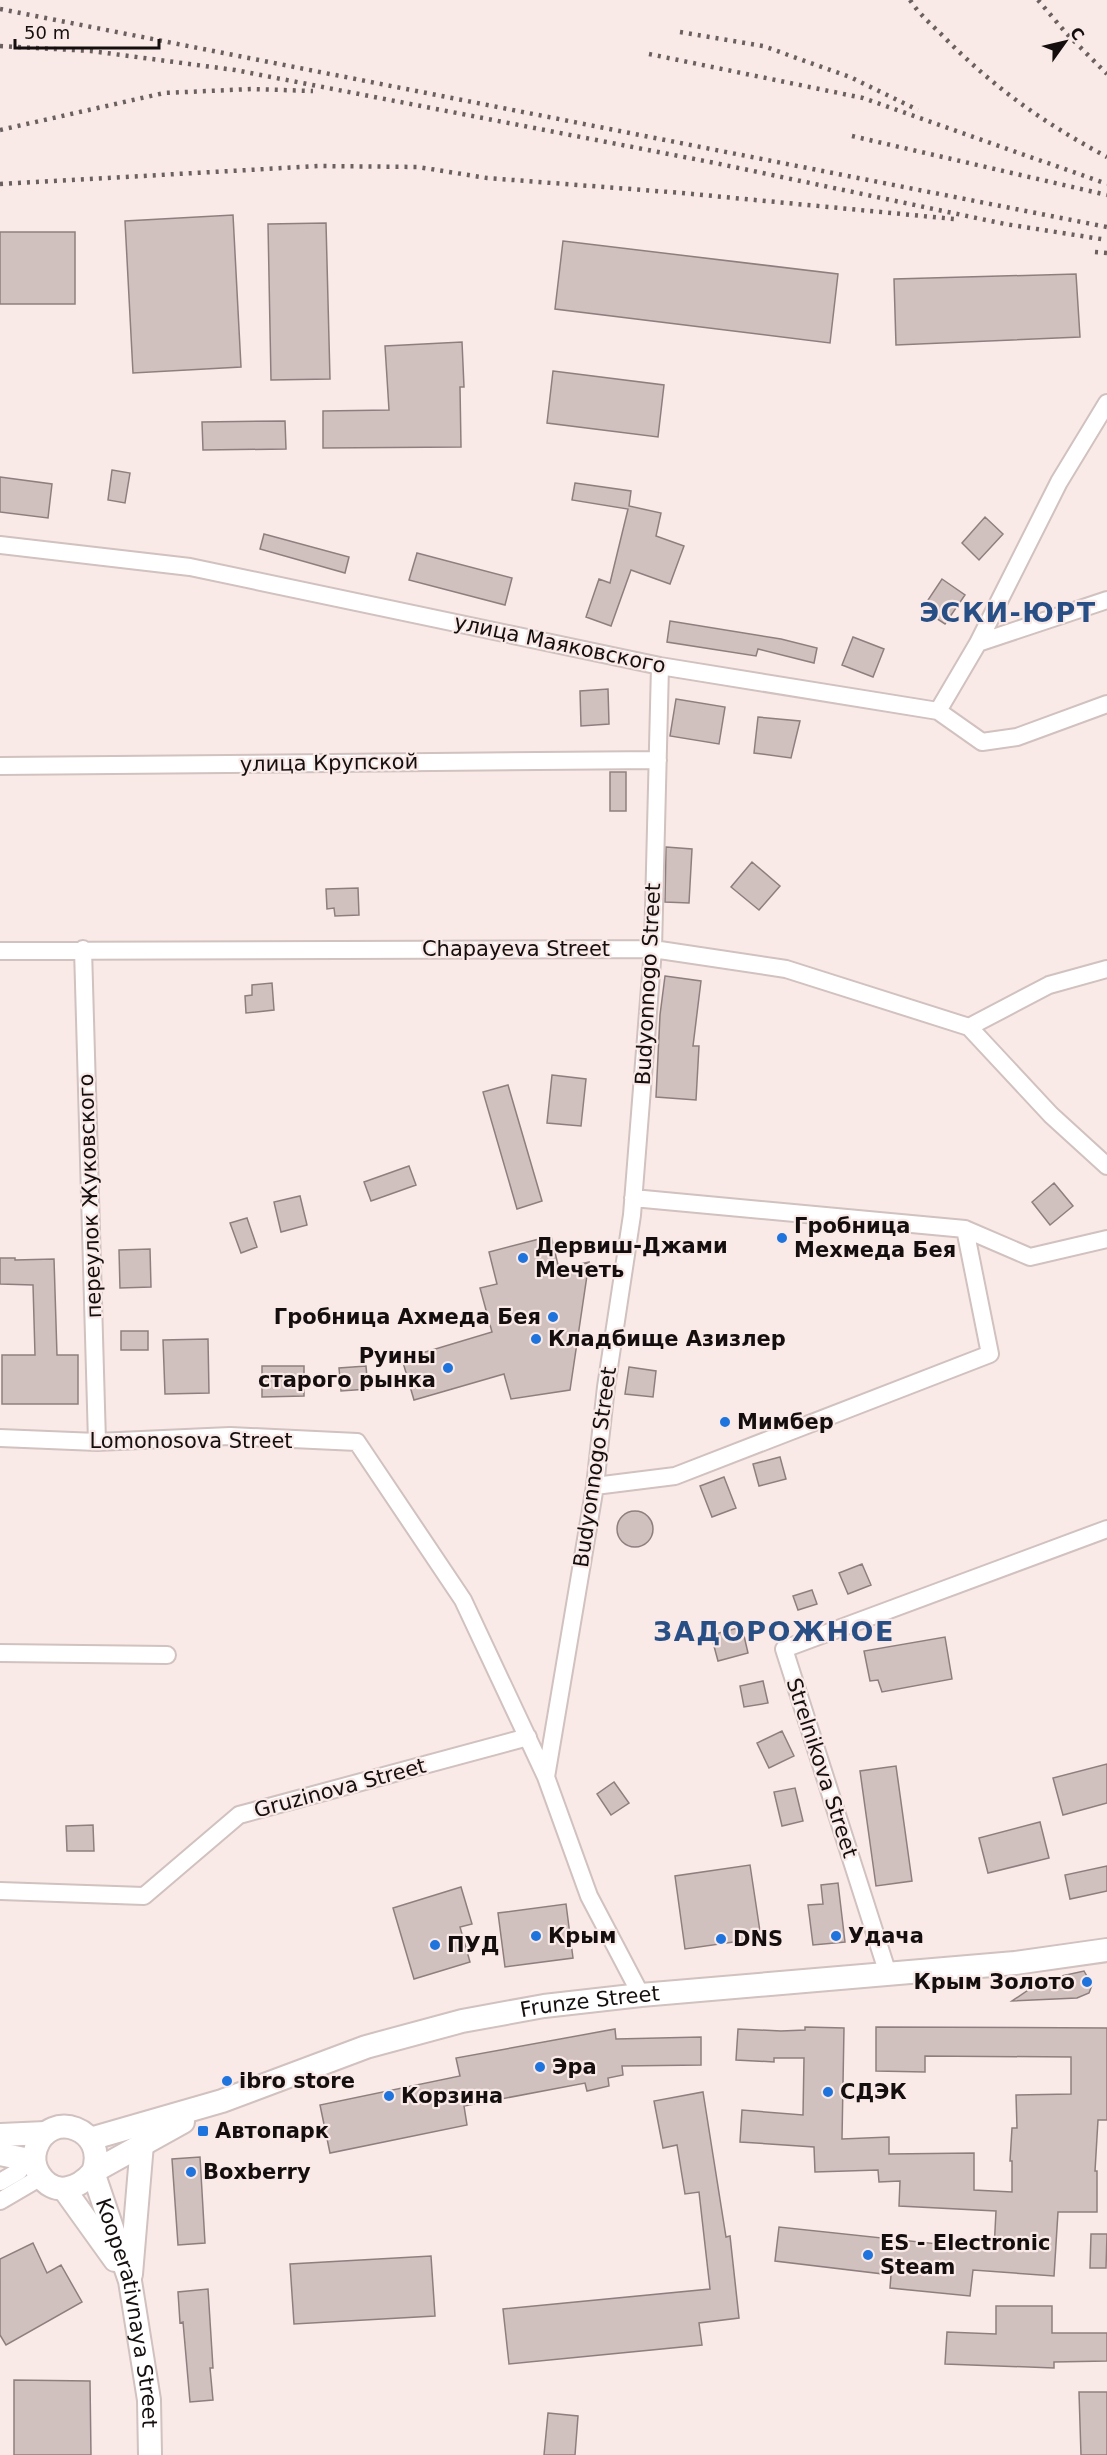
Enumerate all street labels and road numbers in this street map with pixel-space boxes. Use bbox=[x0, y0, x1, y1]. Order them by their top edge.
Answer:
street label: улица Маяковского bbox=[452, 610, 668, 678]
street label: улица Крупской bbox=[240, 749, 418, 777]
street label: Budyonnogo Street bbox=[631, 882, 665, 1086]
street label: Chapayeva Street bbox=[422, 937, 610, 961]
street label: переулок Жуковского bbox=[74, 1073, 106, 1319]
street label: Budyonnogo Street bbox=[569, 1365, 621, 1569]
street label: Lomonosova Street bbox=[89, 1429, 293, 1453]
street label: Strelnikova Street bbox=[782, 1675, 862, 1861]
street label: Gruzinova Street bbox=[251, 1754, 429, 1822]
street label: Frunze Street bbox=[518, 1981, 661, 2022]
street label: Kooperativnaya Street bbox=[91, 2195, 162, 2428]

